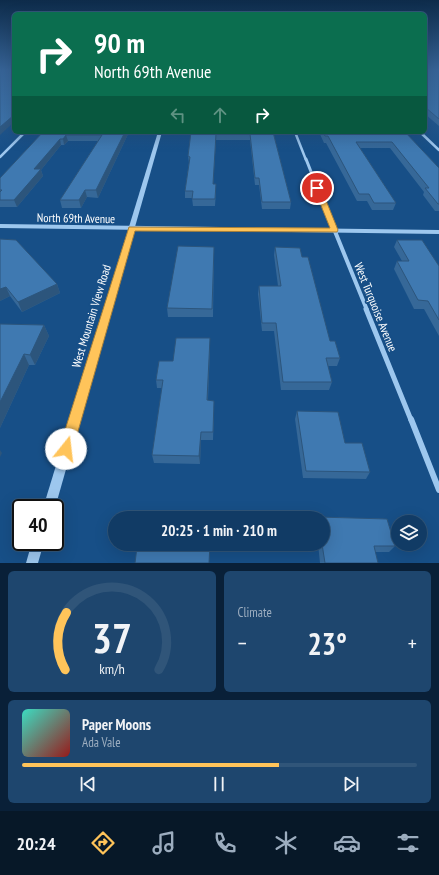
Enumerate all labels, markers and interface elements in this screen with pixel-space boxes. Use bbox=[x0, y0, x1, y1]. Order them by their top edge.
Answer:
text: 90 m bbox=[94, 24, 145, 61]
icon: right bbox=[28, 28, 80, 80]
text: North 69th Avenue bbox=[94, 60, 211, 83]
icon: left bbox=[167, 104, 189, 126]
icon: ahead bbox=[209, 104, 231, 126]
icon: right bbox=[251, 104, 273, 126]
pin bbox=[300, 171, 334, 205]
icon: arrive bbox=[306, 177, 328, 199]
street label: North 69th Avenue bbox=[37, 210, 115, 226]
street label: West Turquoise Avenue bbox=[351, 260, 401, 354]
street label: West Mountain View Road bbox=[68, 263, 114, 369]
position arrow bbox=[45, 428, 87, 470]
speed limit sign: 40 bbox=[12, 499, 64, 551]
map controls bbox=[391, 515, 427, 551]
button: layers bbox=[391, 515, 427, 551]
text: 20:25 · 1 min · 210 m bbox=[161, 521, 277, 540]
text: Climate bbox=[238, 604, 272, 621]
text: 37 bbox=[92, 610, 132, 663]
text: 23° bbox=[307, 624, 347, 663]
text: − bbox=[238, 629, 247, 657]
text: + bbox=[408, 629, 417, 657]
text: km/h bbox=[99, 658, 124, 677]
text: Paper Moons bbox=[82, 715, 151, 734]
text: Ada Vale bbox=[82, 734, 121, 751]
icon: previous bbox=[77, 773, 99, 795]
icon: pause bbox=[208, 773, 230, 795]
icon: next bbox=[340, 773, 362, 795]
icon: directions bbox=[89, 829, 117, 857]
icon: music bbox=[150, 829, 178, 857]
icon: phone bbox=[211, 829, 239, 857]
icon: climate bbox=[272, 829, 300, 857]
icon: car bbox=[333, 829, 361, 857]
icon: filters bbox=[394, 829, 422, 857]
text: 20:24 bbox=[17, 832, 56, 855]

